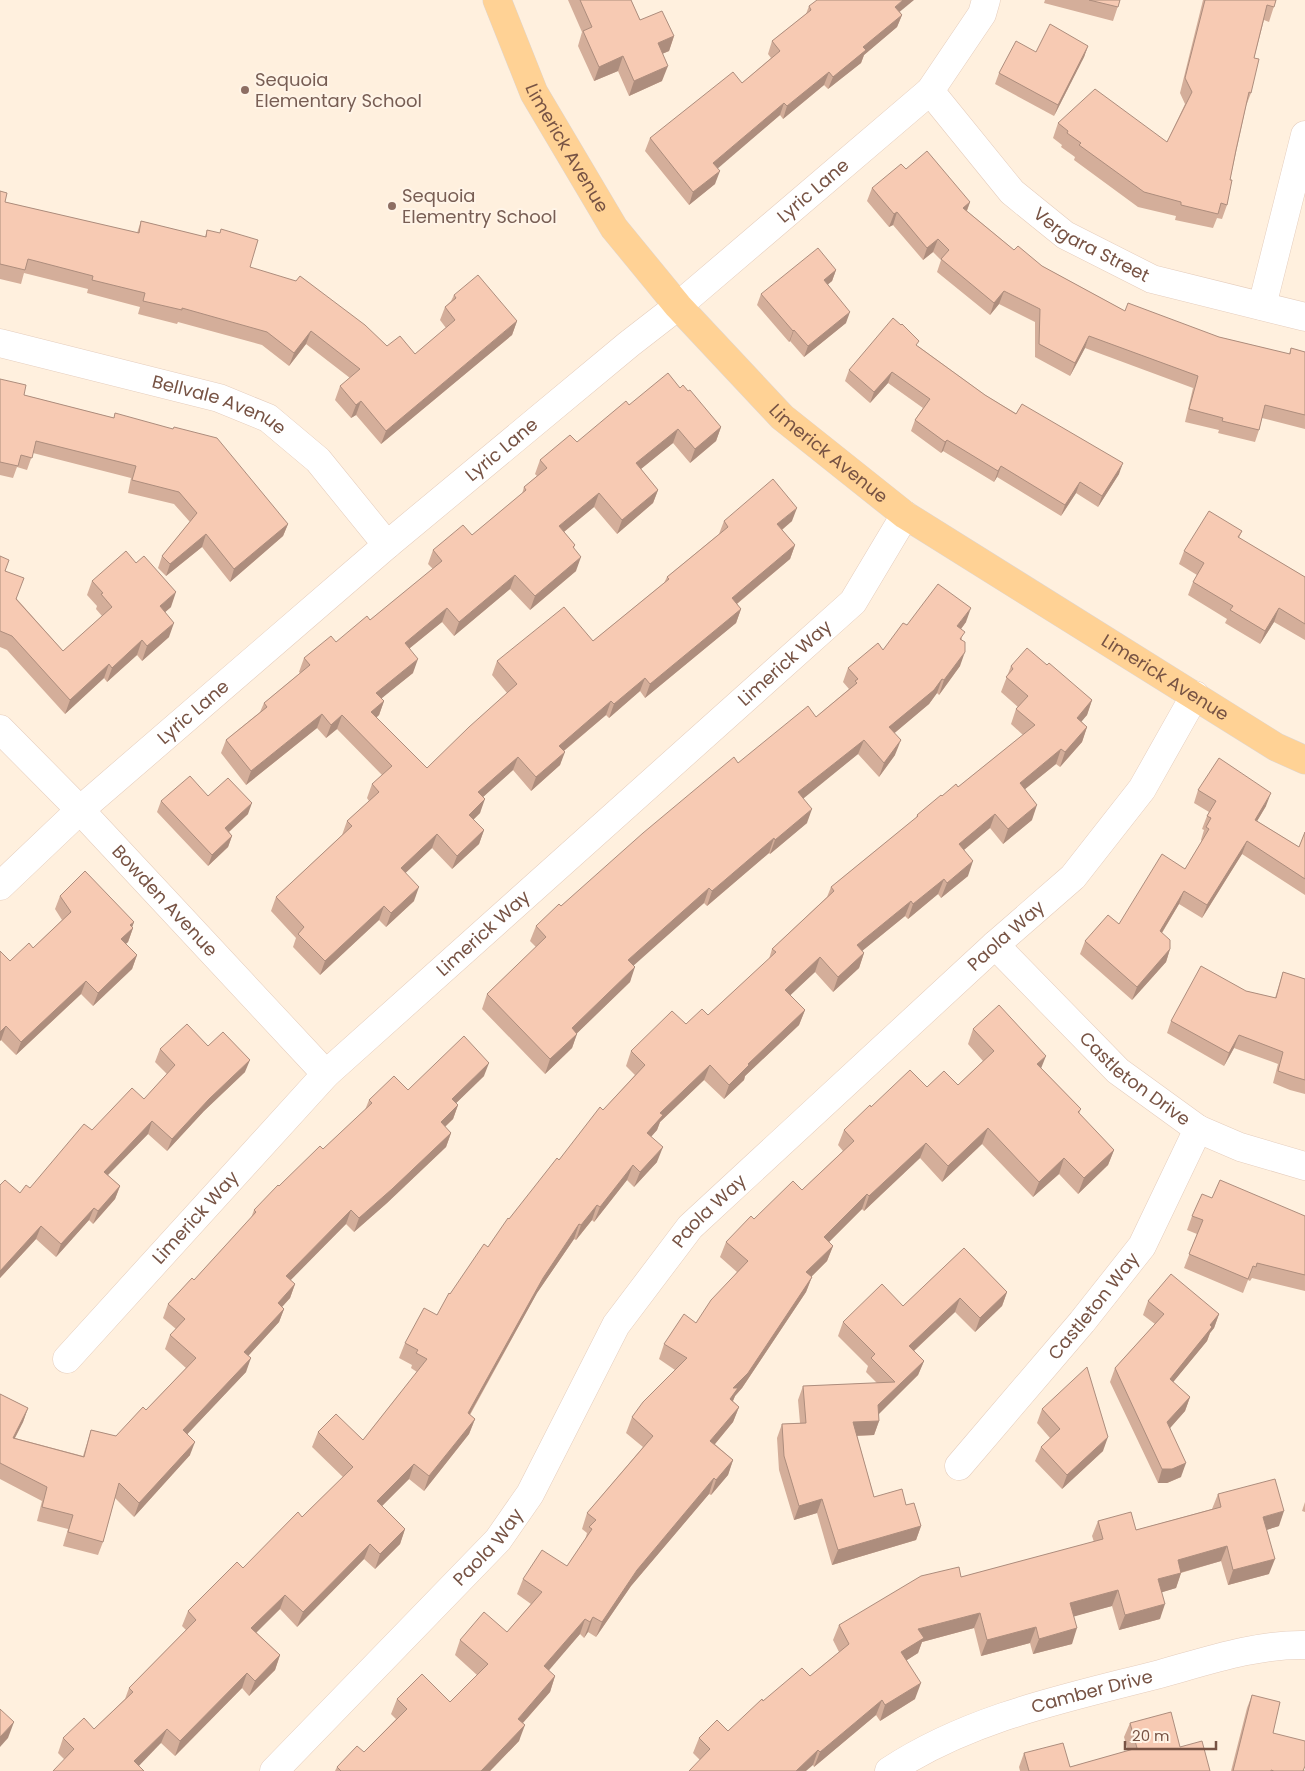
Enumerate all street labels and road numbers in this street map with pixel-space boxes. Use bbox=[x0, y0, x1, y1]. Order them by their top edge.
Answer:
street label: Limerick Avenue bbox=[520, 80, 615, 217]
street label: Lyric Lane bbox=[771, 153, 854, 228]
street label: Vergara Street bbox=[1028, 201, 1154, 288]
street label: Bellvale Avenue bbox=[150, 369, 292, 440]
street label: Limerick Avenue bbox=[764, 398, 893, 509]
street label: Lyric Lane bbox=[460, 412, 543, 487]
street label: Limerick Way bbox=[732, 614, 837, 711]
street label: Limerick Avenue bbox=[1097, 628, 1234, 726]
street label: Lyric Lane bbox=[152, 674, 234, 750]
street label: Bowden Avenue bbox=[107, 839, 223, 962]
street label: Limerick Way bbox=[430, 884, 535, 982]
street label: Paola Way bbox=[962, 894, 1050, 976]
street label: Castleton Drive bbox=[1074, 1026, 1196, 1132]
street label: Limerick Way bbox=[146, 1165, 244, 1269]
street label: Paola Way bbox=[666, 1168, 751, 1253]
street label: Castleton Way bbox=[1042, 1247, 1144, 1365]
street label: Paola Way bbox=[447, 1503, 528, 1591]
street label: Camber Drive bbox=[1028, 1663, 1155, 1719]

